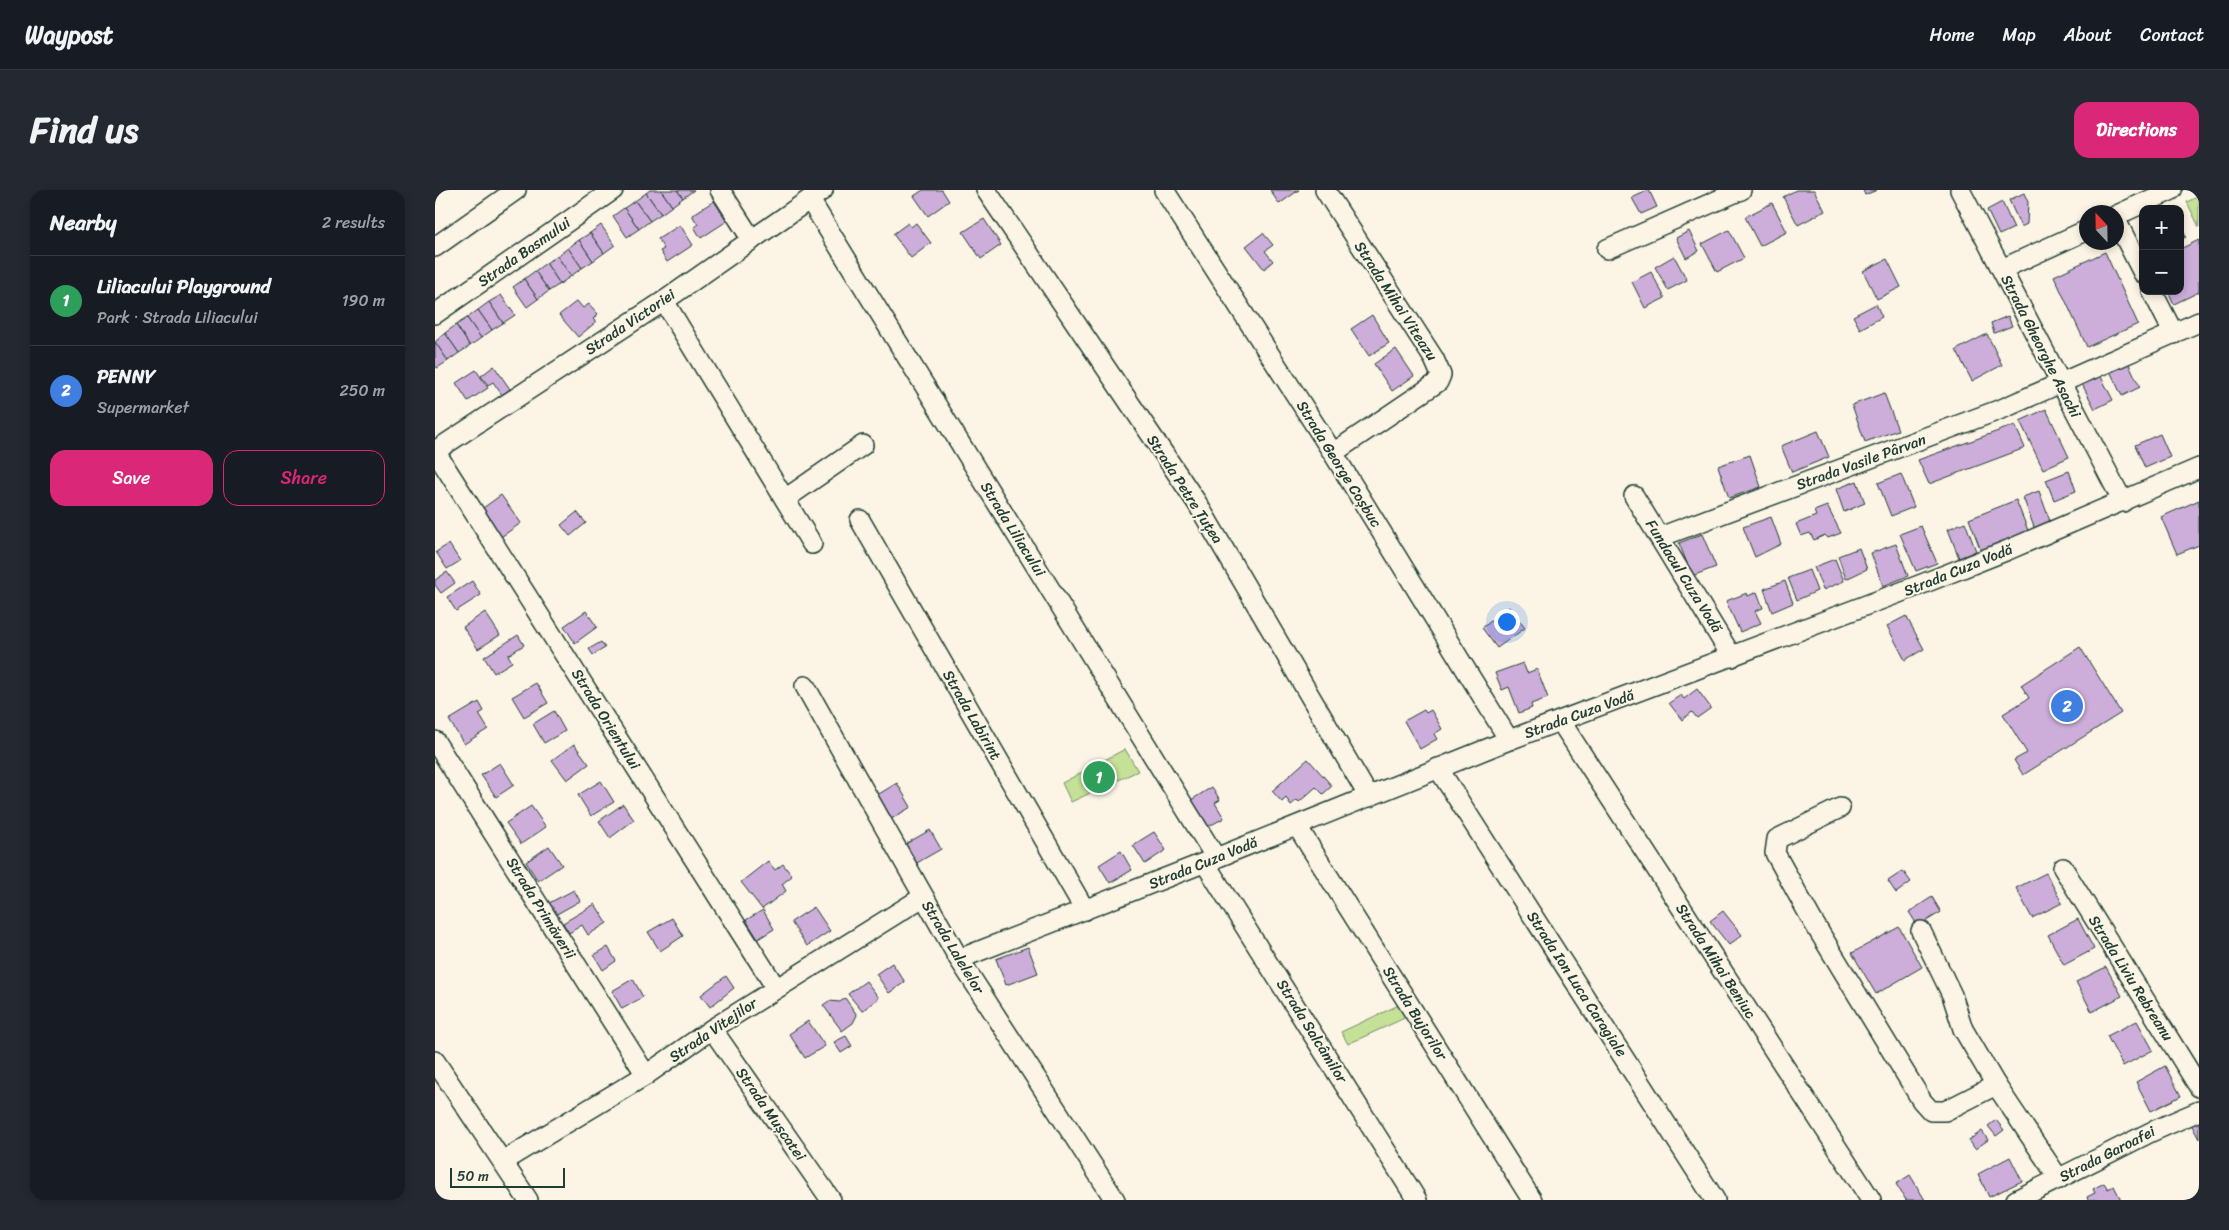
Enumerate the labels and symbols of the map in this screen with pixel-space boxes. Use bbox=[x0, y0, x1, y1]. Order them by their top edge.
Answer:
north arrow bbox=[2079, 205, 2124, 250]
street label: Strada Basmului bbox=[472, 210, 577, 294]
street label: Strada Mihai Viteazu bbox=[1347, 236, 1445, 366]
street label: Strada Gheorghe Asachi bbox=[1994, 270, 2089, 423]
street label: Strada Victoriei bbox=[579, 282, 681, 362]
street label: Strada George Coșbuc bbox=[1289, 395, 1389, 533]
street label: Strada Vasile Pârvan bbox=[1792, 426, 1930, 498]
street label: Strada Petre Țuțea bbox=[1140, 429, 1230, 549]
street label: Strada Liliacului bbox=[973, 476, 1053, 582]
street label: Fundacul Cuza Vodă bbox=[1639, 514, 1730, 638]
street label: Strada Cuza Vodă bbox=[1900, 536, 2017, 604]
your location bbox=[1494, 609, 1520, 635]
street label: Strada Orientului bbox=[564, 663, 648, 776]
street label: Strada Labirint bbox=[936, 665, 1009, 766]
street label: Strada Cuza Vodă bbox=[1520, 682, 1638, 746]
pin: 2 bbox=[2051, 687, 2083, 725]
pin: 1 bbox=[1083, 758, 1115, 796]
street label: Strada Cuza Vodă bbox=[1145, 829, 1262, 897]
street label: Strada Primăverii bbox=[499, 852, 583, 965]
street label: Strada Lalelelor bbox=[915, 895, 992, 1000]
street label: Strada Mihai Beniuc bbox=[1669, 898, 1764, 1024]
street label: Strada Ion Luca Caragiale bbox=[1520, 906, 1634, 1063]
street label: Strada Liviu Rebreanu bbox=[2082, 910, 2180, 1046]
street label: Strada Bujorilor bbox=[1376, 961, 1455, 1066]
street label: Strada Salcâmilor bbox=[1269, 974, 1355, 1089]
street label: Strada Vitejilor bbox=[663, 990, 763, 1069]
street label: Strada Mușcatei bbox=[729, 1062, 814, 1167]
street label: Strada Garoafei bbox=[2054, 1118, 2160, 1189]
scale bar bbox=[450, 1165, 565, 1188]

